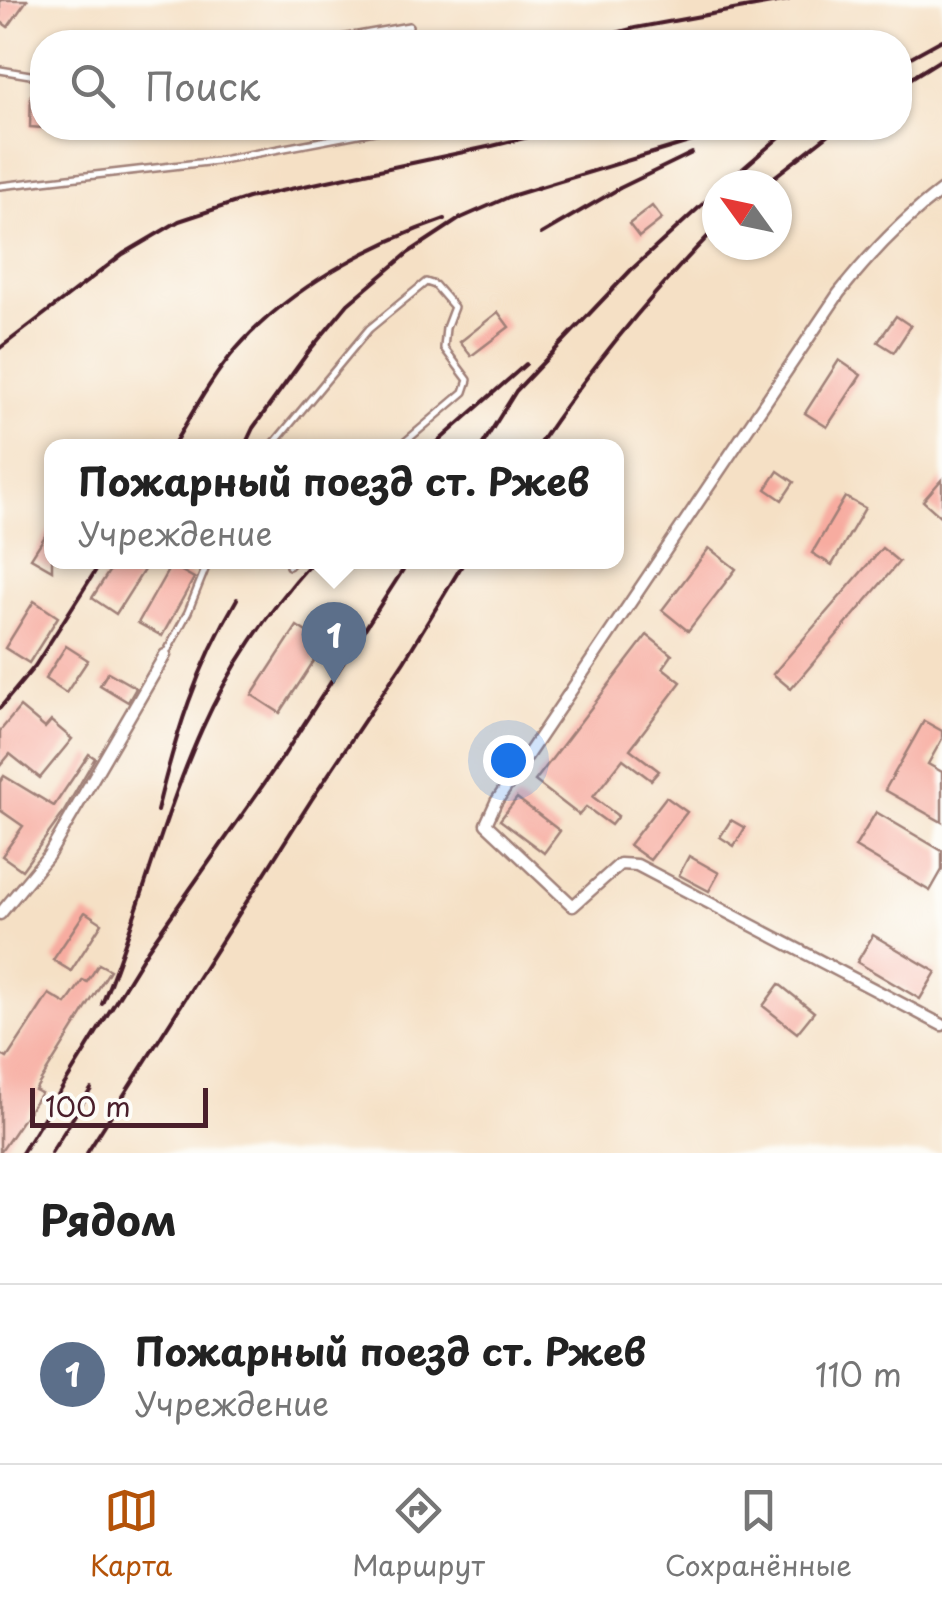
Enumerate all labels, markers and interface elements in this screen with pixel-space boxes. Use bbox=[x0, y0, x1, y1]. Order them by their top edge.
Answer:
search box bbox=[30, 30, 912, 140]
text: Поиск bbox=[145, 57, 260, 114]
icon: search bbox=[65, 58, 120, 113]
north arrow bbox=[702, 170, 792, 260]
popup bbox=[44, 439, 624, 569]
text: Пожарный поезд ст. Ржев bbox=[78, 452, 590, 509]
text: Учреждение bbox=[78, 509, 272, 557]
pin: 1 bbox=[302, 602, 366, 684]
your location bbox=[483, 735, 534, 786]
scale bar bbox=[30, 1083, 208, 1128]
text: 100 m bbox=[45, 1084, 131, 1127]
text: Рядом bbox=[40, 1187, 177, 1250]
text: Пожарный поезд ст. Ржев bbox=[135, 1322, 646, 1379]
text: 1 bbox=[65, 1350, 80, 1398]
text: 110 m bbox=[815, 1350, 902, 1398]
text: Учреждение bbox=[135, 1379, 329, 1427]
tab: Карта bbox=[90, 1483, 172, 1586]
tab: Маршрут bbox=[352, 1483, 485, 1586]
tab: Сохранённые bbox=[665, 1483, 852, 1586]

